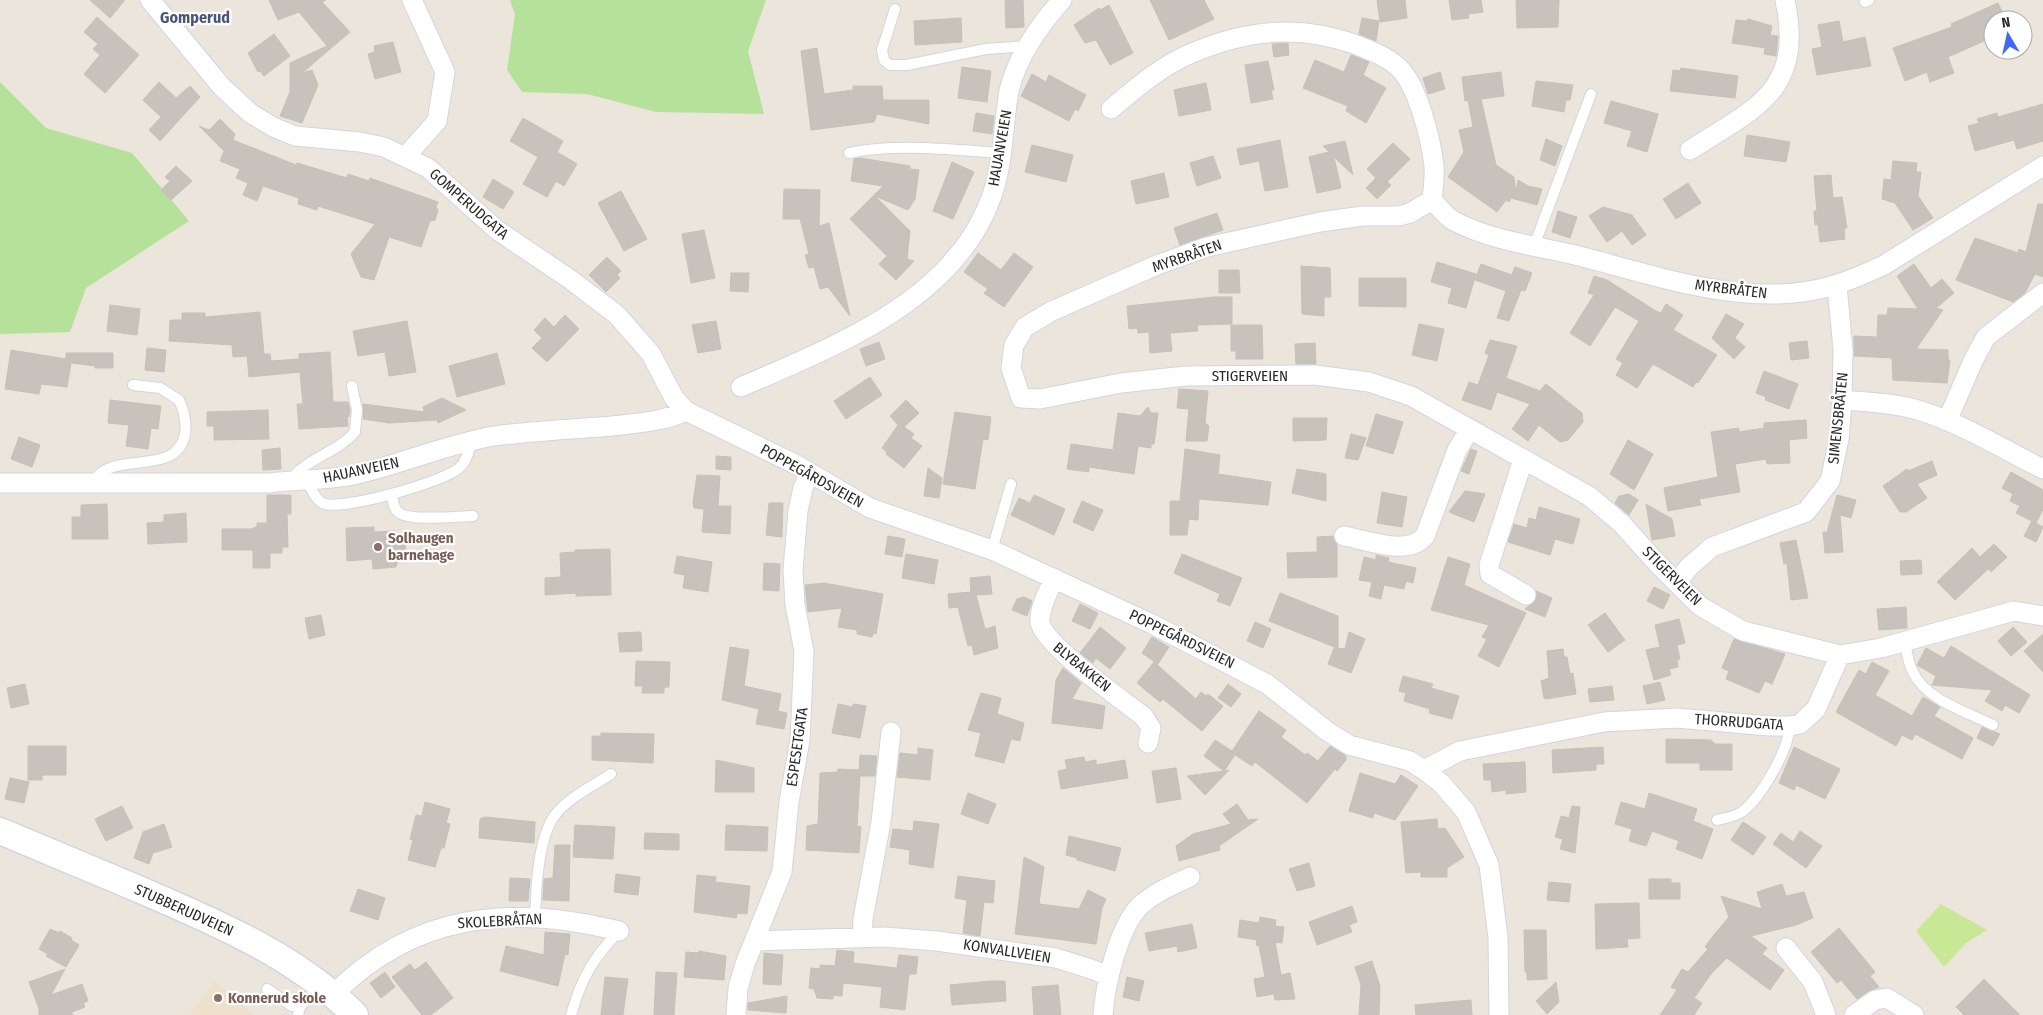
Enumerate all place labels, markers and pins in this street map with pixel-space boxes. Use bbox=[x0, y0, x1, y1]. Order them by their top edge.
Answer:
place label: Solhaugen barnehage bbox=[388, 529, 455, 564]
marker: Solhaugen barnehage bbox=[372, 541, 384, 553]
place label: Konnerud skole bbox=[228, 989, 326, 1007]
marker: Konnerud skole bbox=[212, 992, 224, 1004]

